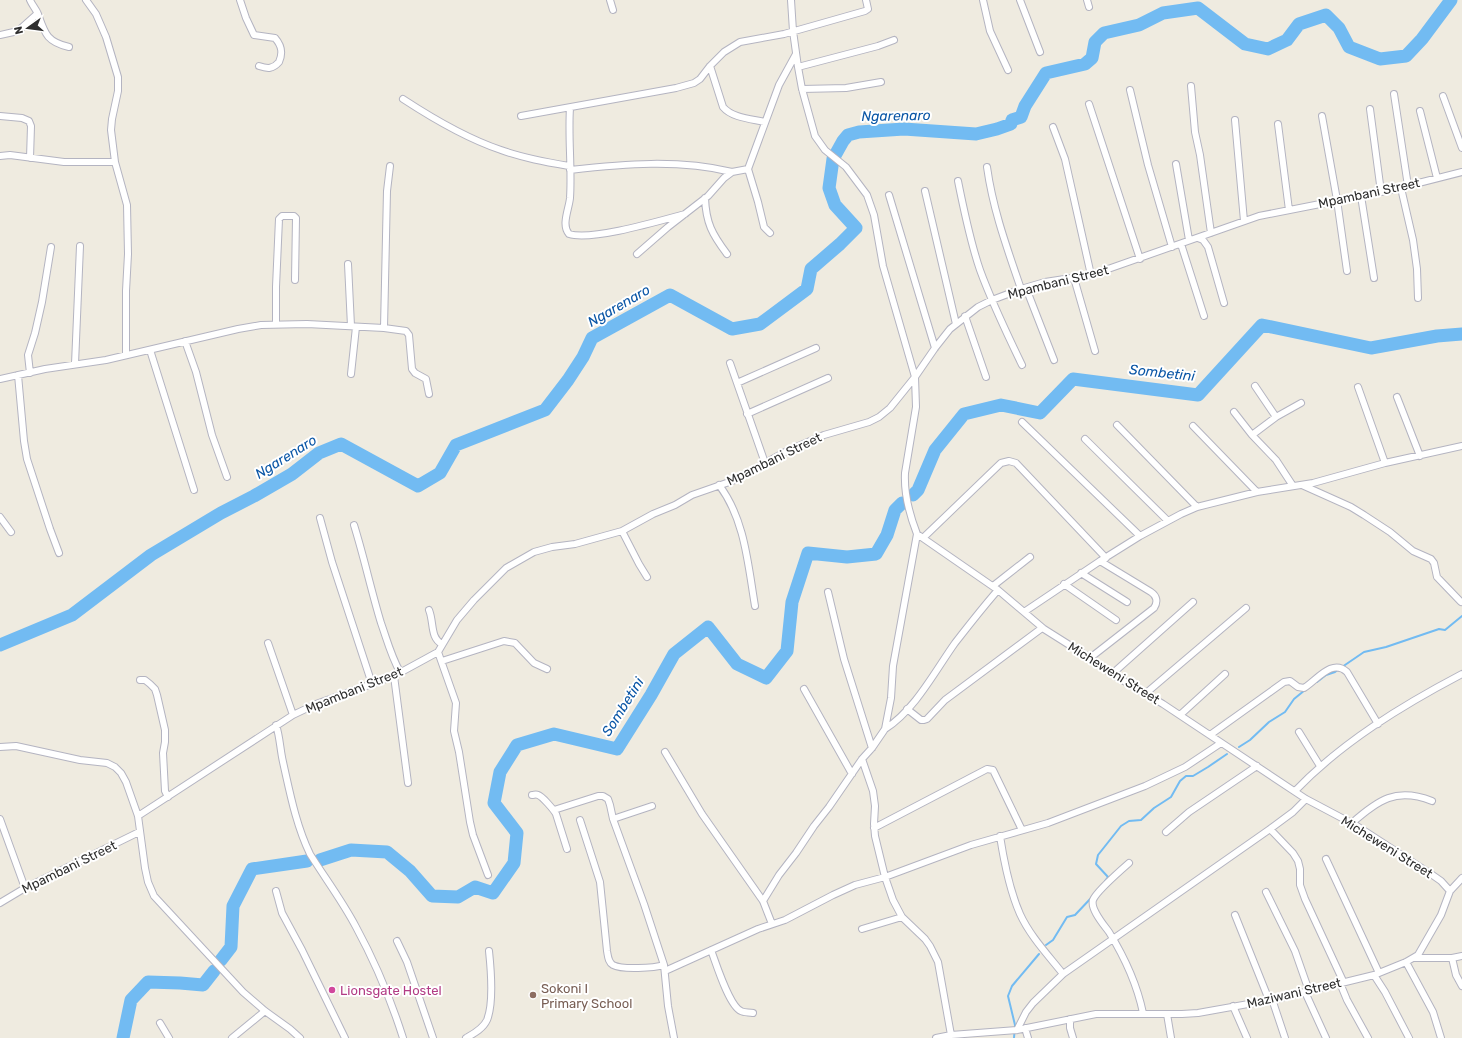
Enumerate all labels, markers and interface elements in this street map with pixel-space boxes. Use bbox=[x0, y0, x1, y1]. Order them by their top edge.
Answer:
north arrow bbox=[8, 8, 48, 48]
text: N bbox=[11, 25, 26, 36]
water label: Ngarenaro bbox=[861, 107, 931, 125]
street label: Mpambani Street bbox=[1317, 175, 1421, 211]
street label: Mpambani Street bbox=[1006, 262, 1110, 302]
water label: Ngarenaro bbox=[585, 281, 653, 331]
water label: Sombetini bbox=[1128, 361, 1196, 385]
street label: Mpambani Street bbox=[724, 430, 824, 488]
water label: Ngarenaro bbox=[252, 431, 320, 483]
street label: Micheweni Street bbox=[1066, 639, 1162, 707]
street label: Mpambani Street bbox=[303, 664, 405, 716]
water label: Sombetini bbox=[598, 674, 648, 739]
street label: Micheweni Street bbox=[1339, 813, 1435, 881]
street label: Mpambani Street bbox=[19, 838, 119, 896]
street label: Maziwani Street bbox=[1245, 975, 1343, 1011]
place label: Sokoni I Primary School bbox=[541, 981, 632, 1011]
place label: Lionsgate Hostel bbox=[340, 983, 442, 999]
marker: Lionsgate Hostel bbox=[327, 985, 337, 995]
marker: Sokoni I Primary School bbox=[528, 990, 538, 1000]

